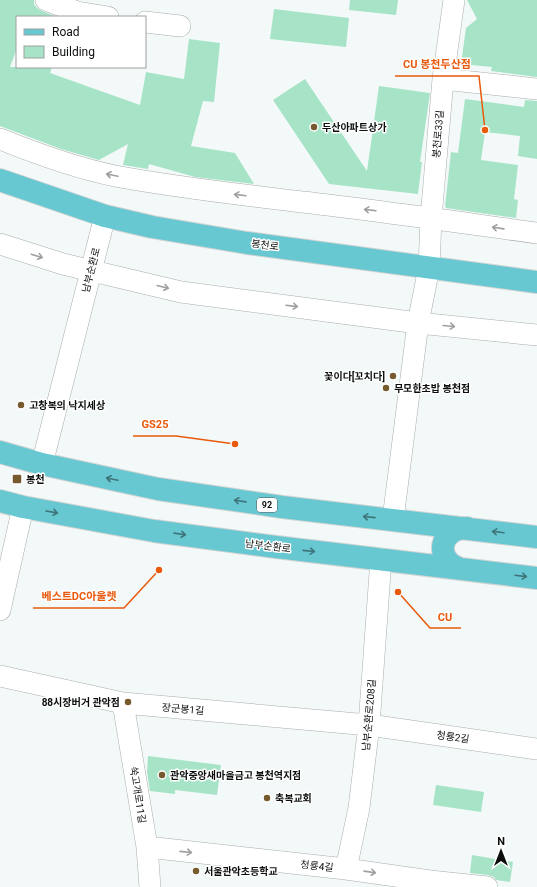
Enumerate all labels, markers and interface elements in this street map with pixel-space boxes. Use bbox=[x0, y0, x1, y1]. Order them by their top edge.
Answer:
legend bbox=[16, 16, 146, 68]
text: Road bbox=[52, 25, 80, 39]
text: Building bbox=[52, 45, 95, 59]
callout: CU 봉천두산점 bbox=[395, 53, 479, 76]
text: CU 봉천두산점 bbox=[403, 58, 471, 71]
street label: 봉천로33길 bbox=[430, 110, 446, 158]
marker: 두산아파트상가 bbox=[309, 122, 319, 132]
place label: 두산아파트상가 bbox=[322, 122, 387, 133]
one-way arrow bbox=[106, 170, 119, 178]
one-way arrow bbox=[234, 191, 247, 199]
one-way arrow bbox=[364, 206, 377, 214]
one-way arrow bbox=[492, 224, 505, 232]
street label: 봉천로 bbox=[251, 238, 279, 252]
street label: 남부순환로 bbox=[80, 246, 102, 294]
one-way arrow bbox=[31, 253, 44, 260]
one-way arrow bbox=[156, 284, 169, 292]
one-way arrow bbox=[285, 302, 298, 310]
one-way arrow bbox=[442, 322, 455, 330]
place label: 꽃이다[꼬치다] bbox=[324, 371, 385, 383]
marker: 꽃이다[꼬치다] bbox=[388, 371, 398, 381]
place label: 무모한초밥 봉천점 bbox=[394, 382, 470, 394]
marker: 무모한초밥 봉천점 bbox=[381, 383, 391, 393]
marker: 고창복의 낙지세상 bbox=[16, 400, 26, 410]
place label: 고창복의 낙지세상 bbox=[29, 400, 105, 411]
callout: GS25 bbox=[133, 413, 176, 436]
text: GS25 bbox=[142, 418, 168, 431]
marker: 봉천 bbox=[11, 473, 23, 485]
place label: 봉천 bbox=[26, 473, 44, 485]
one-way arrow bbox=[106, 474, 119, 482]
one-way arrow bbox=[234, 497, 247, 505]
road number: 92 bbox=[257, 498, 277, 512]
one-way arrow bbox=[45, 509, 58, 517]
one-way arrow bbox=[363, 513, 376, 521]
one-way arrow bbox=[492, 528, 505, 536]
one-way arrow bbox=[173, 530, 186, 538]
street label: 남부순환로 bbox=[245, 538, 291, 554]
one-way arrow bbox=[302, 547, 315, 555]
one-way arrow bbox=[514, 572, 527, 580]
callout: 베스트DC아울렛 bbox=[33, 585, 124, 608]
text: 베스트DC아울렛 bbox=[41, 590, 117, 603]
callout: CU bbox=[430, 605, 461, 628]
text: CU bbox=[438, 611, 452, 624]
street label: 남부순환로208길 bbox=[360, 679, 378, 751]
place label: 88시장버거 관악점 bbox=[42, 697, 120, 708]
marker: 88시장버거 관악점 bbox=[123, 697, 133, 707]
street label: 장군봉1길 bbox=[161, 702, 205, 716]
street label: 청룡2길 bbox=[436, 729, 470, 745]
street label: 쑥고개로11길 bbox=[128, 766, 148, 824]
place label: 관악중앙새마을금고 봉천역지점 bbox=[170, 769, 301, 781]
marker: 관악중앙새마을금고 봉천역지점 bbox=[157, 770, 167, 780]
marker: 축복교회 bbox=[262, 793, 272, 803]
place label: 축복교회 bbox=[275, 793, 312, 804]
north arrow bbox=[481, 831, 521, 871]
text: N bbox=[497, 835, 505, 848]
one-way arrow bbox=[179, 848, 192, 855]
street label: 청룡4길 bbox=[300, 859, 334, 873]
place label: 서울관악초등학교 bbox=[204, 865, 278, 877]
marker: 서울관악초등학교 bbox=[191, 866, 201, 876]
one-way arrow bbox=[363, 868, 376, 876]

